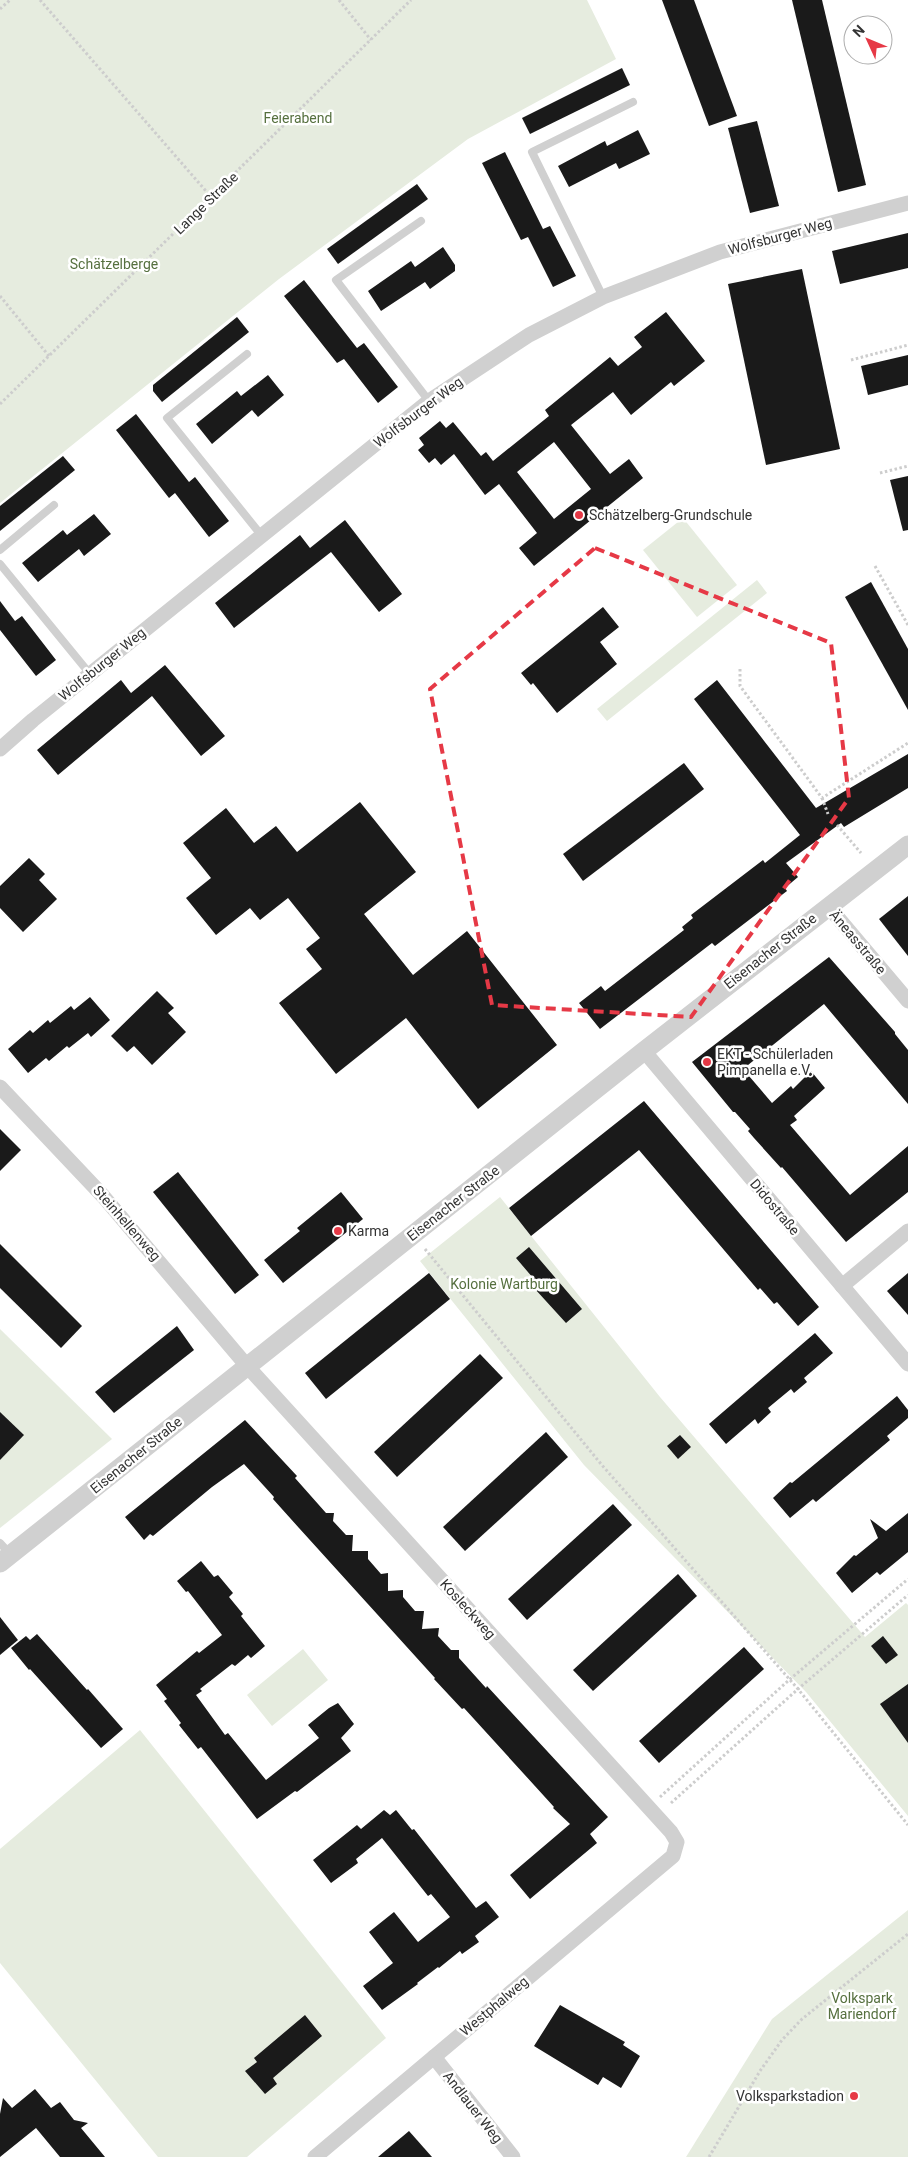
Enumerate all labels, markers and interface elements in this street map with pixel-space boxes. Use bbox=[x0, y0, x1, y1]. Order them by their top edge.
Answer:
north arrow bbox=[843, 15, 893, 65]
text: N bbox=[849, 22, 868, 40]
park label: Feierabend bbox=[264, 110, 332, 126]
street label: Lange Straße bbox=[171, 169, 241, 237]
street label: Wolfsburger Weg bbox=[726, 214, 834, 258]
park label: Schätzelberge bbox=[70, 256, 158, 272]
street label: Wolfsburger Weg bbox=[371, 373, 465, 451]
place label: Schätzelberg-Grundschule bbox=[589, 507, 752, 523]
marker: Schätzelberg-Grundschule bbox=[573, 509, 585, 521]
street label: Wolfsburger Weg bbox=[55, 624, 149, 704]
street label: Äneasstraße bbox=[827, 907, 889, 977]
street label: Eisenacher Straße bbox=[721, 910, 819, 992]
place label: EKT - Schülerladen Pimpanella e.V. bbox=[717, 1046, 833, 1078]
marker: EKT - Schülerladen Pimpanella e.V. bbox=[701, 1056, 713, 1068]
street label: Eisenacher Straße bbox=[404, 1162, 502, 1244]
street label: Didostraße bbox=[747, 1176, 803, 1238]
street label: Steinhellenweg bbox=[90, 1182, 164, 1264]
place label: Karma bbox=[348, 1223, 389, 1239]
marker: Karma bbox=[332, 1225, 344, 1237]
park label: Kolonie Wartburg bbox=[450, 1276, 558, 1292]
street label: Eisenacher Straße bbox=[87, 1413, 185, 1497]
street label: Kosleckweg bbox=[437, 1576, 499, 1642]
street label: Westphalweg bbox=[457, 1973, 531, 2039]
park label: Volkspark Mariendorf bbox=[828, 1990, 896, 2022]
street label: Andlauer Weg bbox=[440, 2068, 506, 2146]
place label: Volksparkstadion bbox=[736, 2088, 844, 2104]
marker: Volksparkstadion bbox=[848, 2090, 860, 2102]

